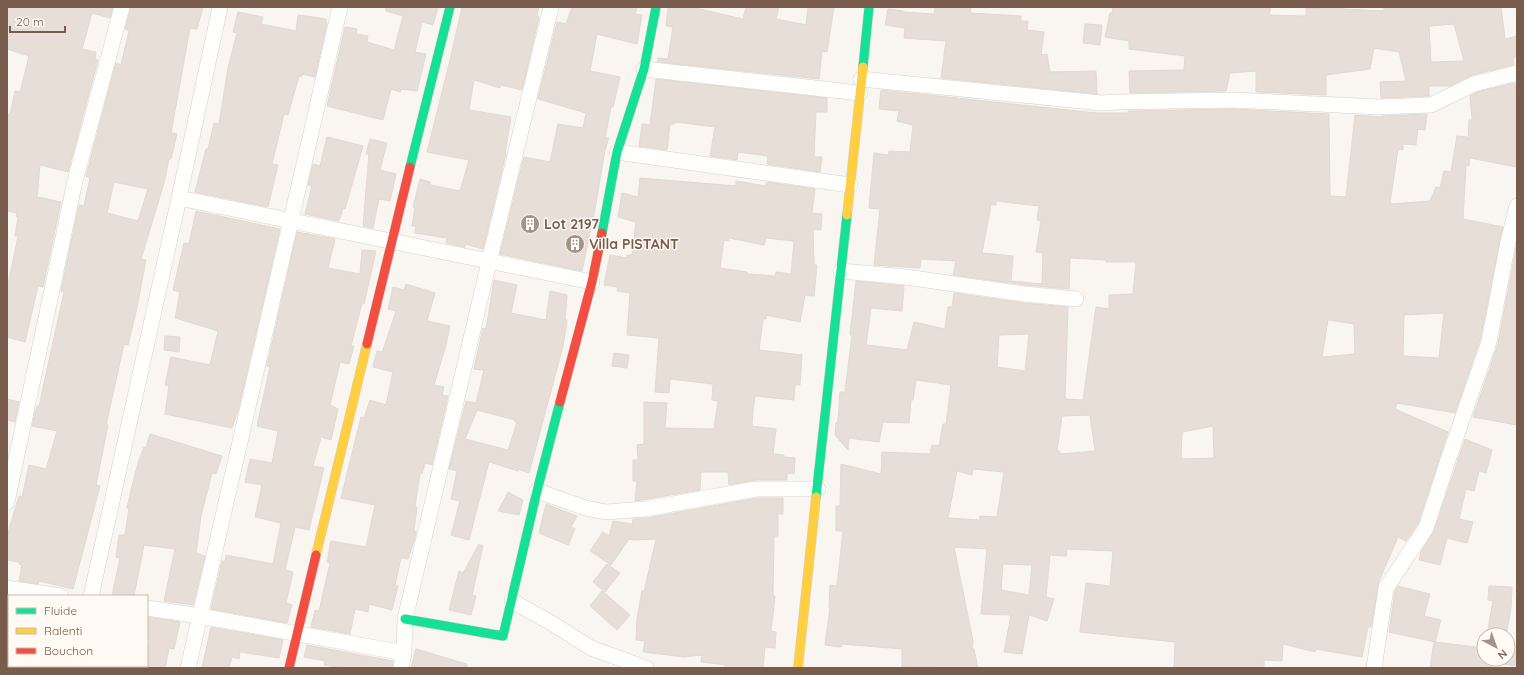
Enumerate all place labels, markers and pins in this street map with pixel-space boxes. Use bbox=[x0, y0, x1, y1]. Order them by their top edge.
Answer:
building icon: Lot 2197 bbox=[519, 213, 541, 235]
place label: Lot 2197 bbox=[544, 215, 599, 233]
building icon: Villa PISTANT bbox=[564, 233, 586, 255]
place label: Villa PISTANT bbox=[589, 235, 679, 253]

